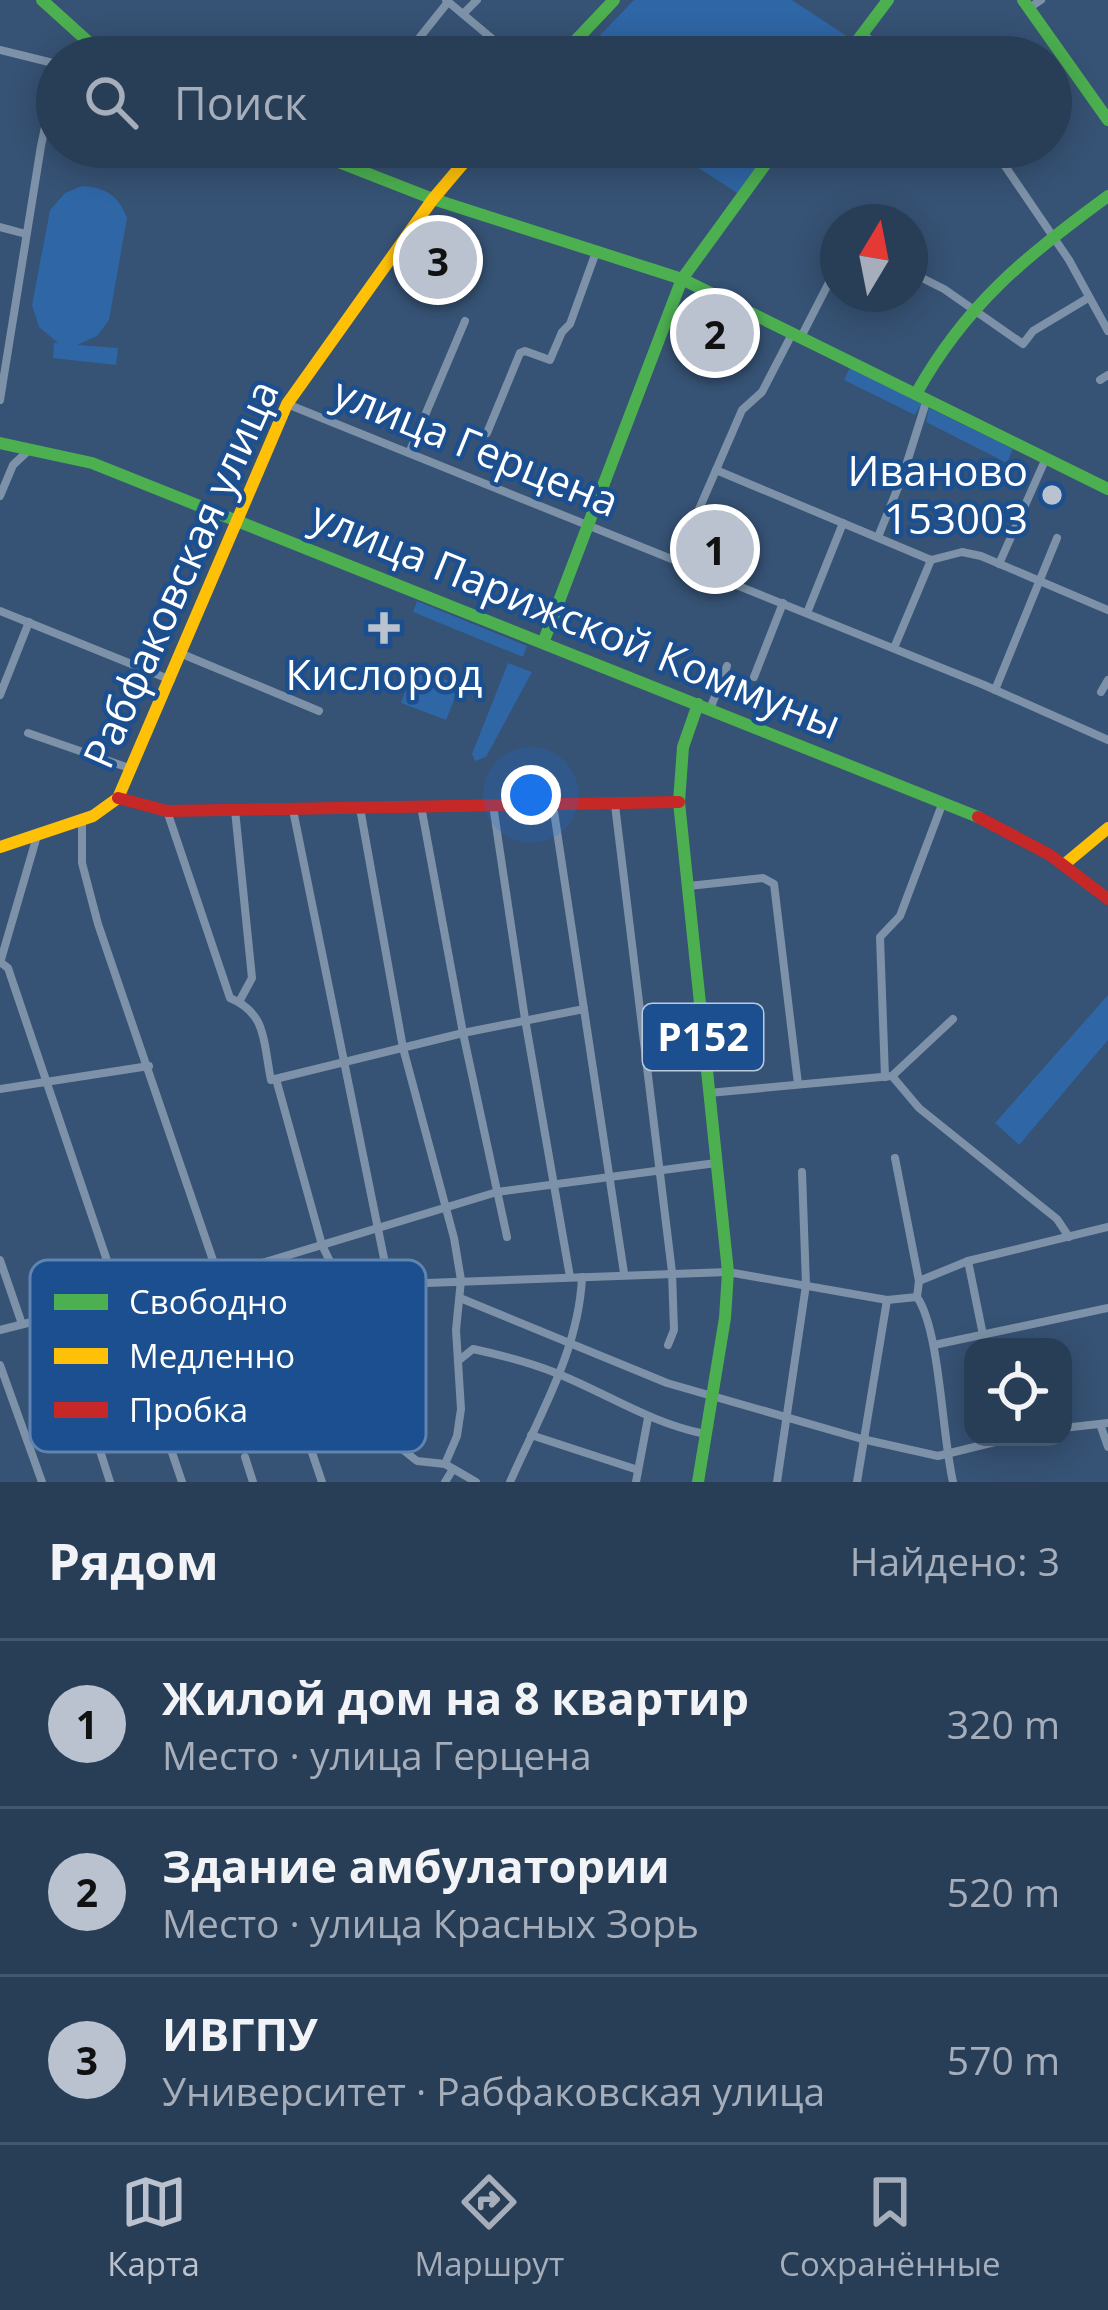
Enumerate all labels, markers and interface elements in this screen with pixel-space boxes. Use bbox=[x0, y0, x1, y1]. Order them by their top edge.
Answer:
search box bbox=[36, 36, 1072, 168]
icon: search bbox=[78, 69, 144, 135]
text: Поиск bbox=[174, 72, 307, 133]
north arrow bbox=[820, 204, 928, 312]
pin: 3 bbox=[399, 215, 477, 305]
pin: 2 bbox=[676, 288, 754, 378]
street label: улица Герцена bbox=[325, 362, 628, 529]
street label: Рабфаковская улица bbox=[68, 371, 291, 776]
place label: Иваново 153003 bbox=[847, 441, 1028, 546]
marker: Иваново 153003 bbox=[1039, 482, 1065, 508]
street label: улица Парижской Коммуны bbox=[303, 486, 850, 751]
pin: 1 bbox=[676, 504, 754, 594]
marker: Кислород bbox=[368, 612, 400, 644]
place label: Кислород bbox=[286, 645, 482, 702]
your location bbox=[501, 765, 561, 825]
road number: Р152 bbox=[643, 1004, 763, 1070]
legend bbox=[30, 1260, 426, 1452]
text: Свободно bbox=[129, 1279, 288, 1324]
text: Медленно bbox=[129, 1333, 295, 1378]
map controls bbox=[964, 1338, 1072, 1446]
button: locate bbox=[964, 1338, 1072, 1446]
text: Пробка bbox=[129, 1387, 248, 1432]
text: Рядом bbox=[48, 1525, 219, 1595]
text: Найдено: 3 bbox=[850, 1534, 1060, 1587]
text: Жилой дом на 8 квартир bbox=[162, 1667, 749, 1728]
text: 1 bbox=[76, 1697, 98, 1750]
text: 320 m bbox=[947, 1697, 1060, 1750]
text: Место · улица Герцена bbox=[162, 1728, 592, 1781]
text: Здание амбулатории bbox=[162, 1835, 670, 1896]
text: 2 bbox=[76, 1865, 98, 1918]
text: 520 m bbox=[947, 1865, 1060, 1918]
text: Место · улица Красных Зорь bbox=[162, 1896, 699, 1949]
text: ИВГПУ bbox=[162, 2003, 318, 2064]
text: 3 bbox=[76, 2033, 98, 2086]
text: 570 m bbox=[947, 2033, 1060, 2086]
text: Университет · Рабфаковская улица bbox=[162, 2064, 825, 2117]
tab: Карта bbox=[107, 2169, 200, 2286]
tab: Маршрут bbox=[415, 2169, 564, 2286]
tab: Сохранённые bbox=[779, 2169, 1001, 2286]

